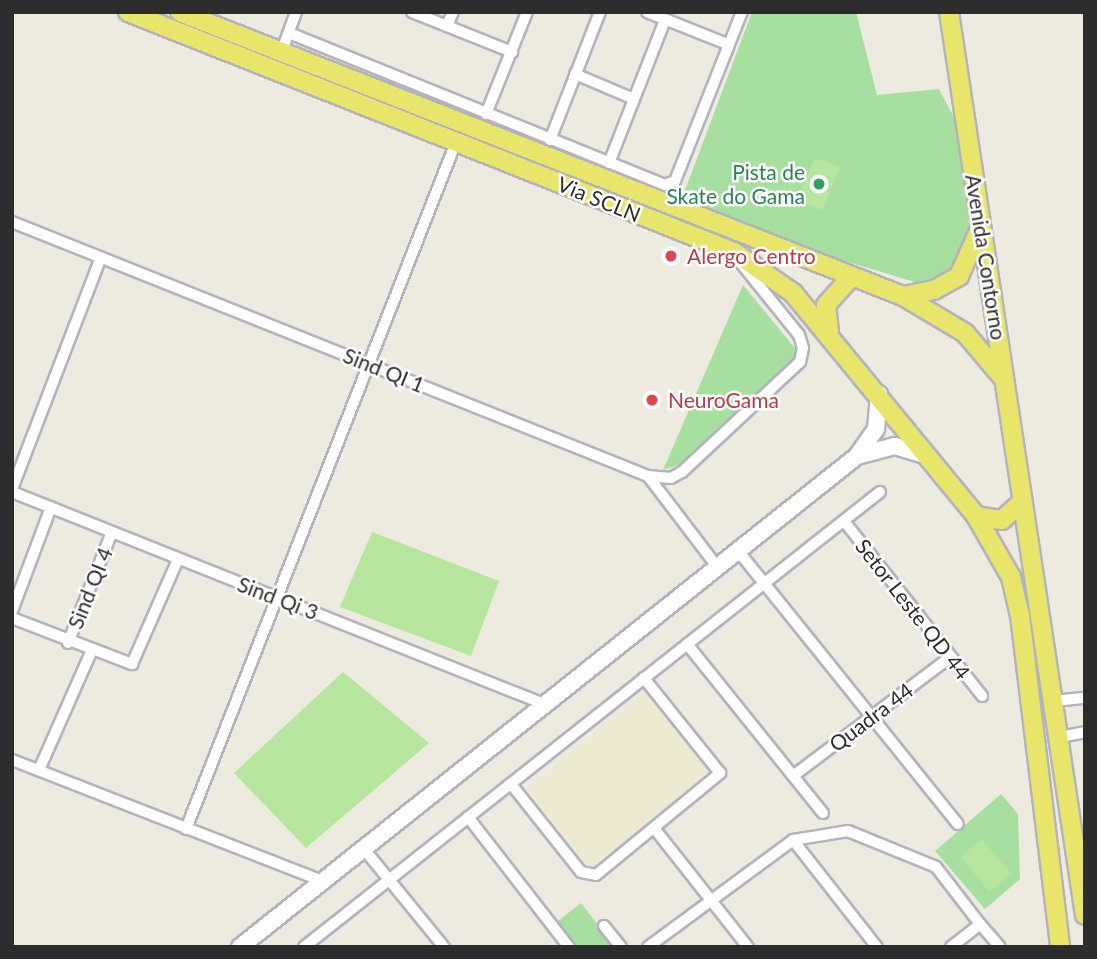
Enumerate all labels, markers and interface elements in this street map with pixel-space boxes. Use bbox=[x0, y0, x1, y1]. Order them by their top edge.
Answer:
place label: Pista de Skate do Gama bbox=[666, 159, 805, 209]
street label: Via SCLN bbox=[554, 171, 644, 227]
street label: Avenida Contorno bbox=[960, 172, 1012, 342]
marker: Pista de Skate do Gama bbox=[811, 176, 827, 192]
place label: Alergo Centro bbox=[687, 243, 816, 269]
marker: Alergo Centro bbox=[661, 246, 681, 266]
street label: Sind QI 1 bbox=[340, 342, 428, 398]
place label: NeuroGama bbox=[668, 387, 779, 413]
marker: NeuroGama bbox=[642, 390, 662, 410]
street label: Setor Leste QD 44 bbox=[850, 534, 976, 684]
street label: Sind QI 4 bbox=[62, 544, 118, 632]
street label: Sind Qi 3 bbox=[234, 571, 322, 625]
street label: Quadra 44 bbox=[824, 677, 918, 757]

